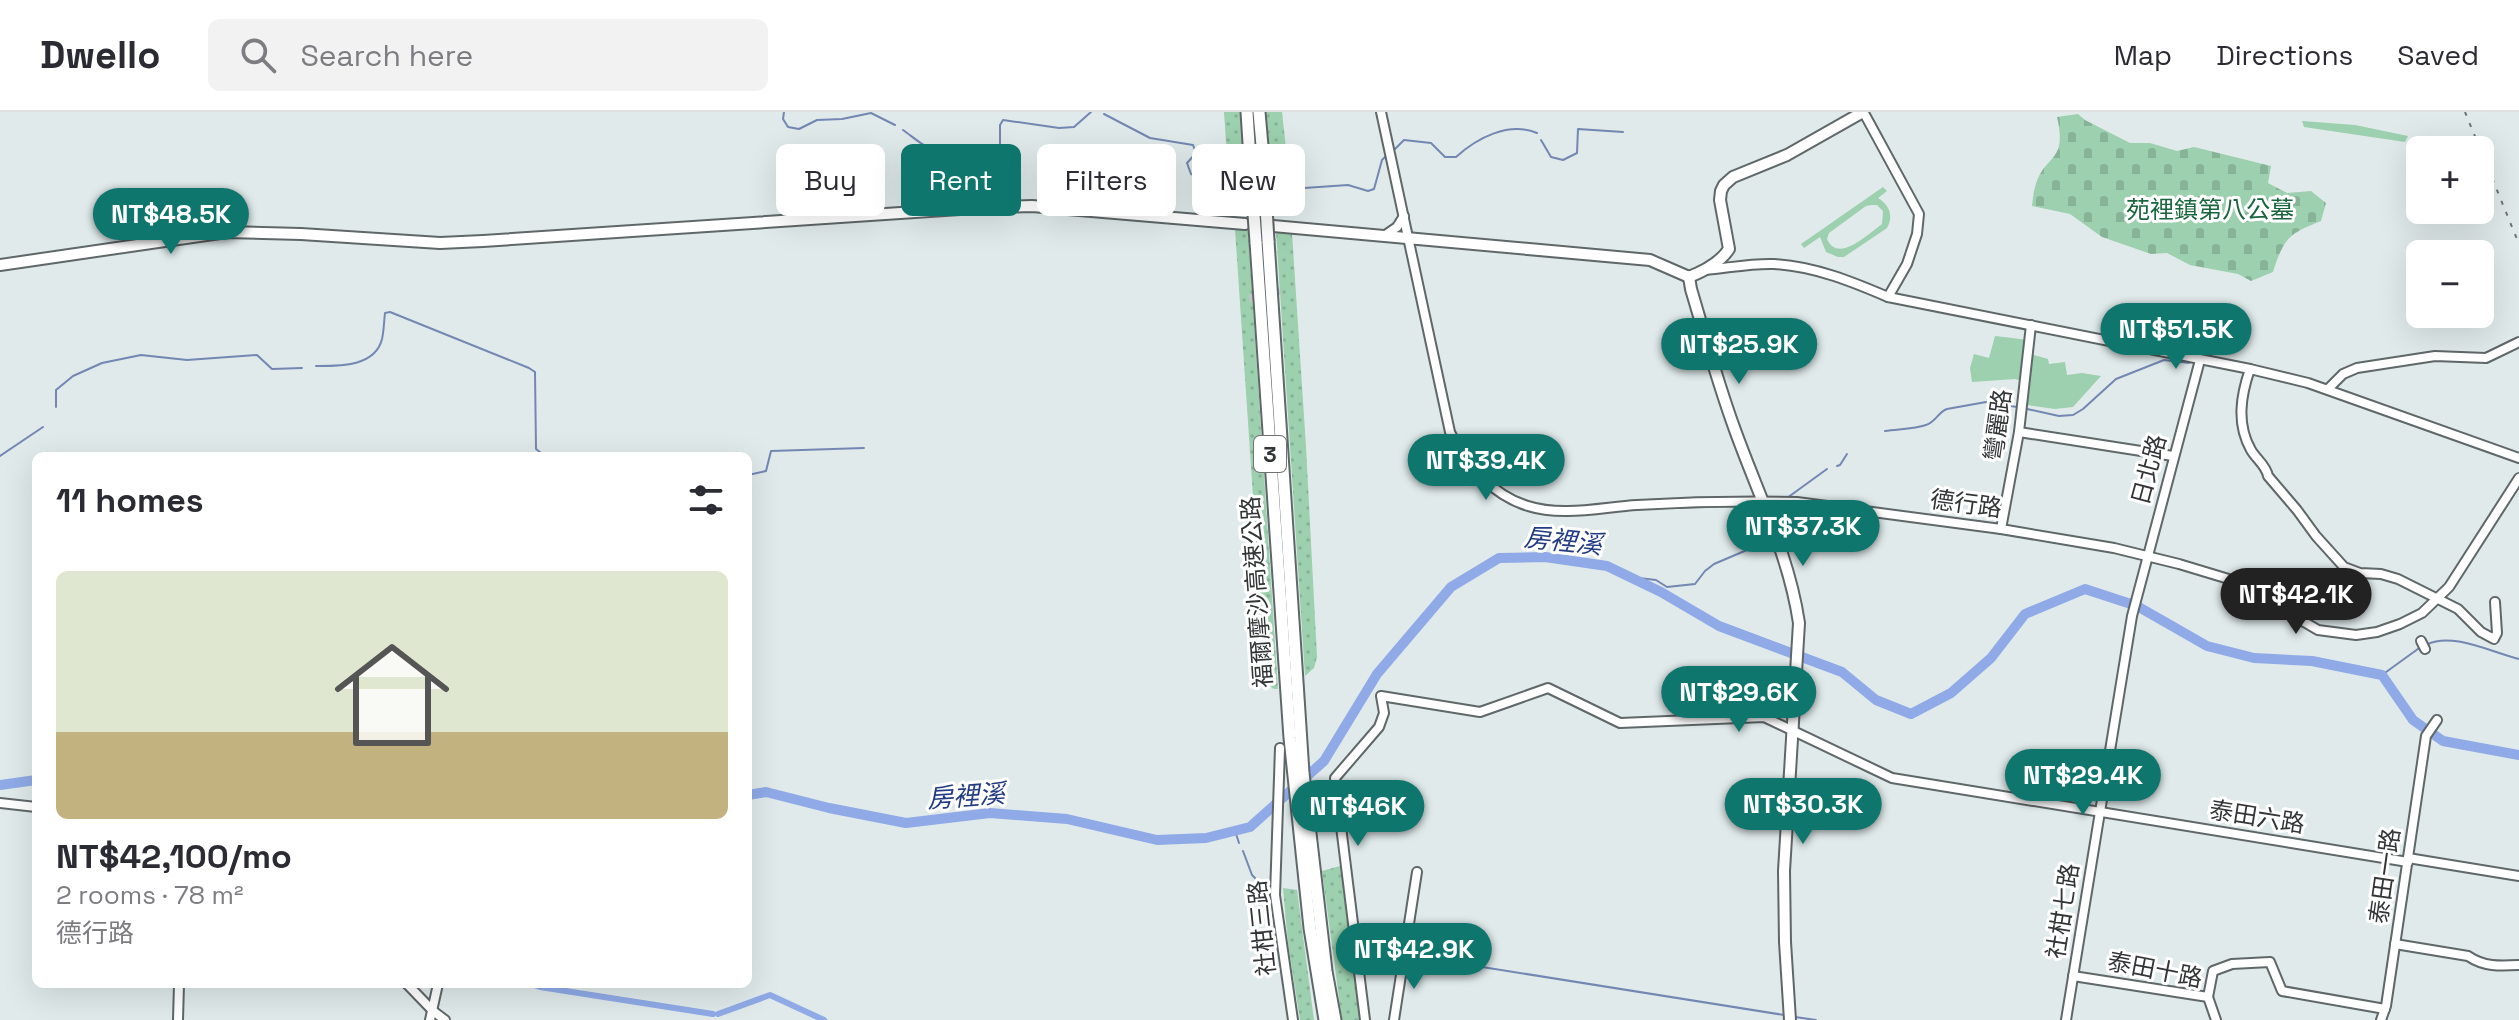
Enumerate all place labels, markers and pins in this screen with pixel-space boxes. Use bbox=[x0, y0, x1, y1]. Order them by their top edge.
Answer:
pin: NT$48.5K bbox=[88, 188, 254, 256]
pin: NT$51.5K bbox=[2093, 303, 2259, 371]
pin: NT$25.9K bbox=[1656, 318, 1822, 386]
pin: NT$39.4K bbox=[1403, 434, 1569, 502]
pin: NT$37.3K bbox=[1720, 500, 1886, 568]
pin: NT$42.1K bbox=[2213, 568, 2379, 636]
pin: NT$29.6K bbox=[1656, 666, 1822, 734]
pin: NT$29.4K bbox=[2000, 749, 2166, 817]
pin: NT$30.3K bbox=[1720, 778, 1886, 846]
pin: NT$46K bbox=[1293, 780, 1423, 848]
pin: NT$42.9K bbox=[1331, 923, 1497, 991]

